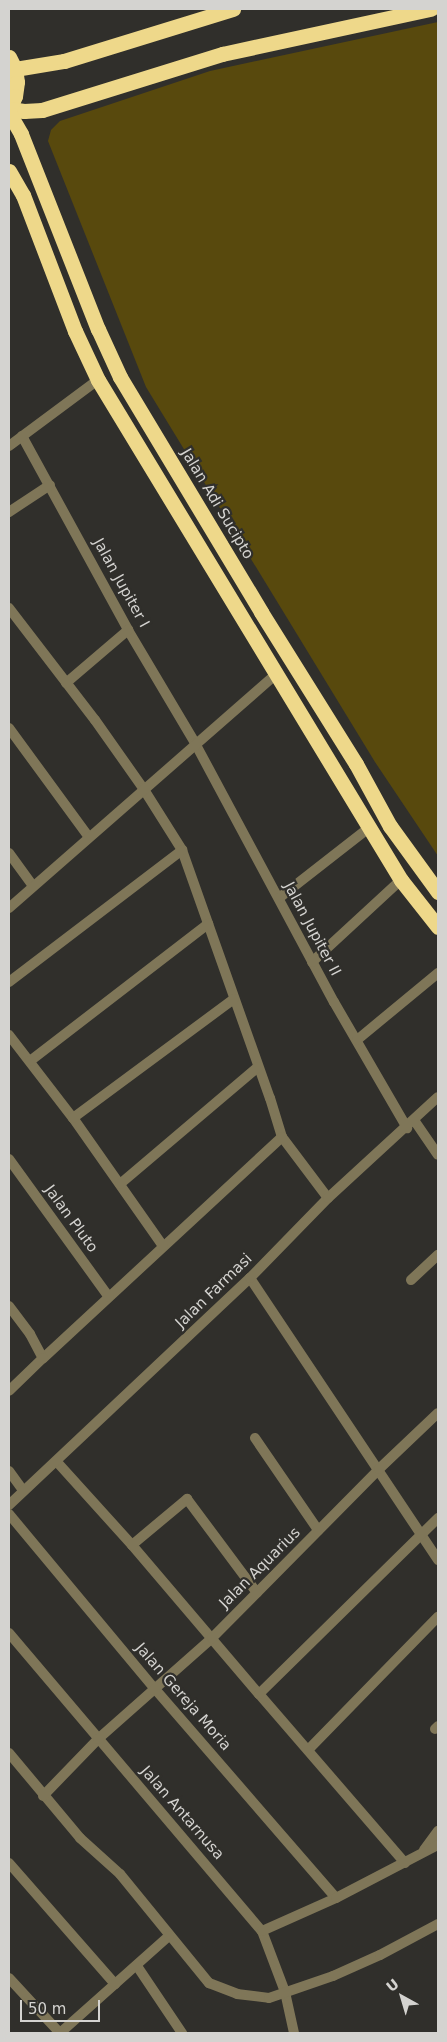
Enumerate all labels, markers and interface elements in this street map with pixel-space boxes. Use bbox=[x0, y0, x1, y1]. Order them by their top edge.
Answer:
street label: Jalan Adi Sucipto bbox=[177, 445, 257, 563]
street label: Jalan Jupiter I bbox=[89, 535, 153, 631]
street label: Jalan Jupiter II bbox=[280, 879, 344, 979]
street label: Jalan Pluto bbox=[40, 1182, 102, 1256]
street label: Jalan Farmasi bbox=[172, 1250, 256, 1332]
street label: Jalan Aquarius bbox=[216, 1524, 304, 1612]
street label: Jalan Gereja Moria bbox=[131, 1639, 235, 1755]
street label: Jalan Antarnusa bbox=[136, 1763, 228, 1863]
north arrow bbox=[377, 1972, 427, 2022]
text: U bbox=[383, 1976, 402, 1995]
scale bar bbox=[22, 1990, 102, 2022]
text: 50 m bbox=[28, 2000, 66, 2018]

